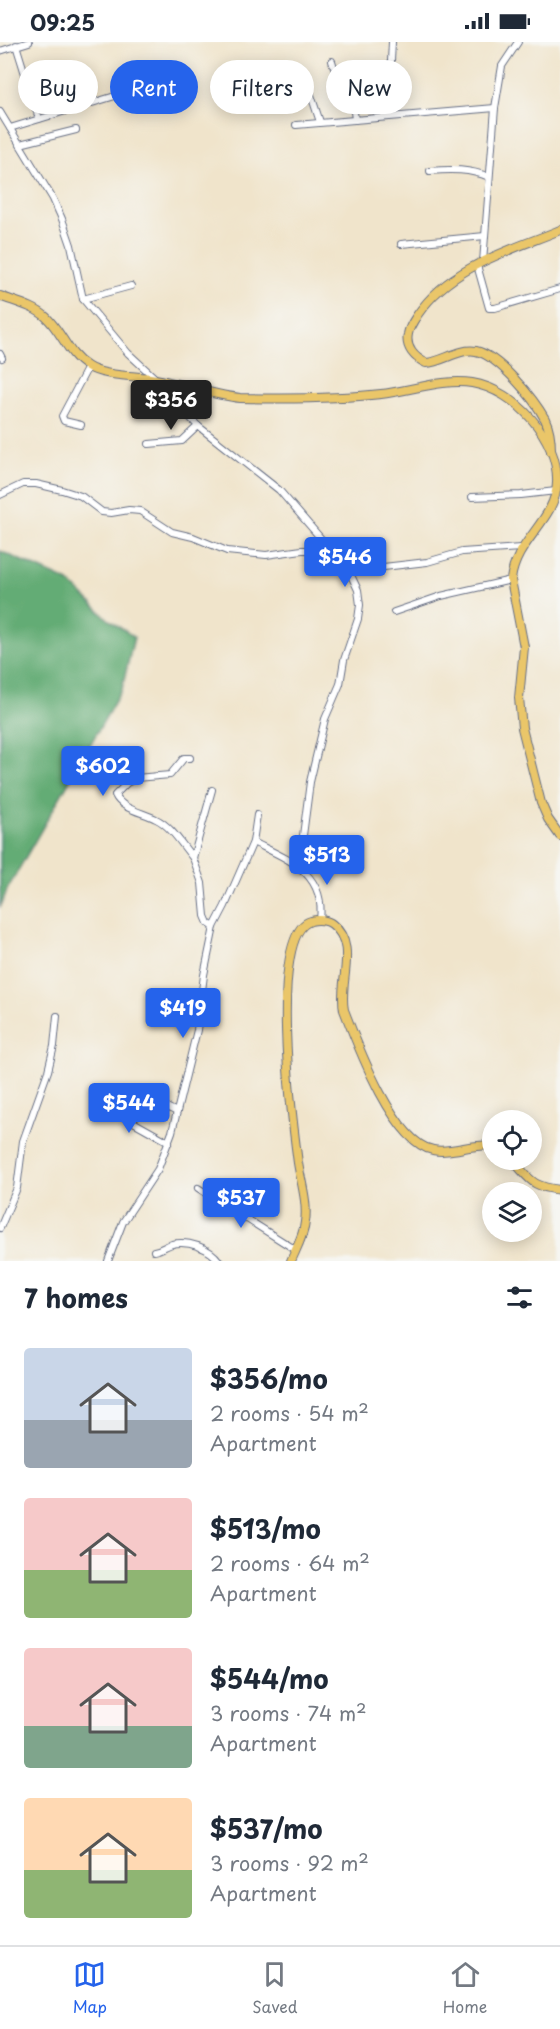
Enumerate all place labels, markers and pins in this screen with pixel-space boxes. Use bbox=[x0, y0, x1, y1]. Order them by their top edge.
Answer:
pin: $356 bbox=[135, 380, 207, 431]
pin: $546 bbox=[309, 537, 381, 588]
pin: $602 bbox=[67, 746, 139, 797]
pin: $513 bbox=[291, 835, 363, 886]
pin: $419 bbox=[147, 988, 219, 1039]
pin: $544 bbox=[93, 1083, 165, 1134]
pin: $537 bbox=[205, 1178, 277, 1229]

